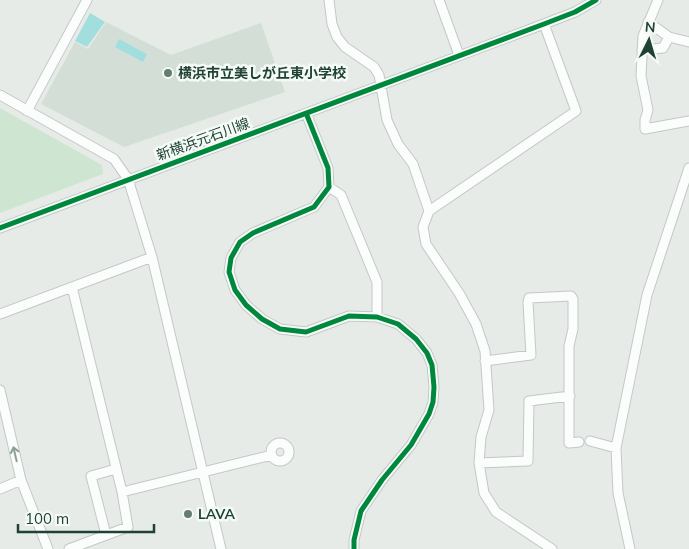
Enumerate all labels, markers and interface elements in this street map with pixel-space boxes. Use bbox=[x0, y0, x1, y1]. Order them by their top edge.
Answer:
north arrow bbox=[624, 15, 674, 65]
text: N bbox=[644, 18, 656, 36]
place label: 横浜市立美しが丘東小学校 bbox=[178, 64, 346, 82]
marker: 横浜市立美しが丘東小学校 bbox=[162, 67, 174, 79]
street label: 新横浜元石川線 bbox=[154, 114, 252, 164]
one-way arrow bbox=[10, 446, 19, 462]
scale bar bbox=[18, 502, 154, 534]
place label: LAVA bbox=[198, 505, 236, 523]
marker: LAVA bbox=[182, 508, 194, 520]
text: 100 m bbox=[25, 509, 69, 528]

